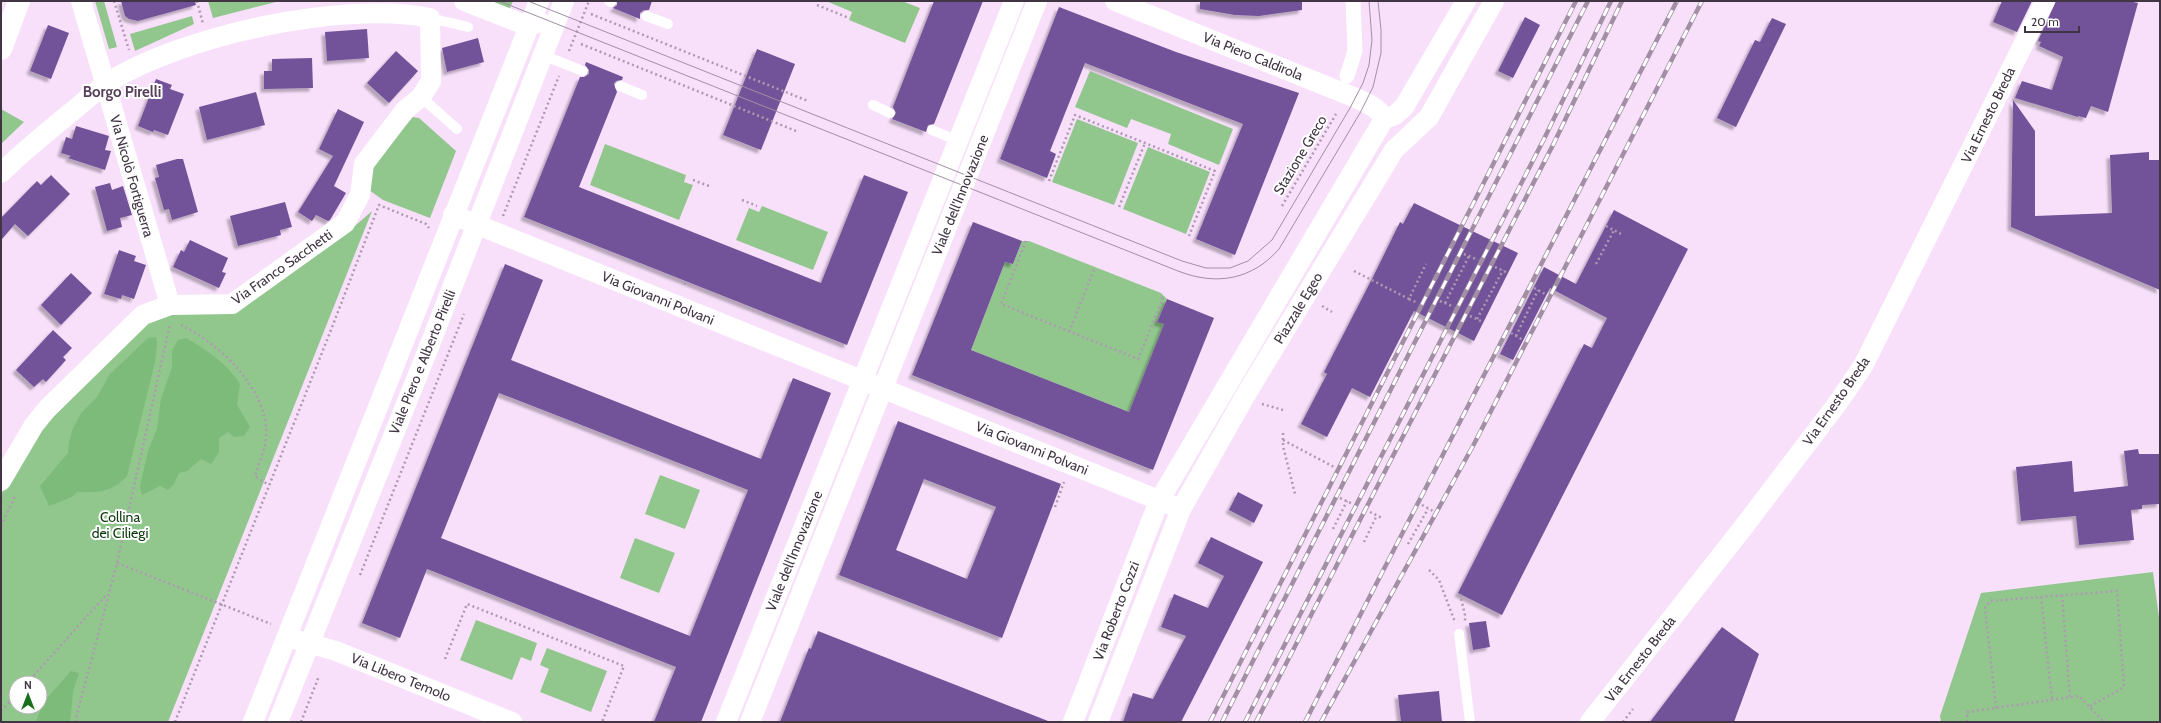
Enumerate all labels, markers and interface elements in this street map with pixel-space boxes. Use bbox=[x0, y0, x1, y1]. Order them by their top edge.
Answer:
scale bar bbox=[2025, 8, 2079, 34]
text: 20 m bbox=[2031, 14, 2059, 29]
street label: Via Piero Caldirola bbox=[1200, 28, 1306, 84]
street label: Via Ernesto Breda bbox=[1957, 64, 2019, 166]
district label: Borgo Pirelli bbox=[83, 83, 161, 101]
street label: Stazione Greco bbox=[1269, 112, 1331, 198]
street label: Via Nicolò Fortiguerra bbox=[106, 113, 158, 239]
street label: Viale dell'Innovazione bbox=[928, 132, 992, 258]
street label: Via Franco Sacchetti bbox=[228, 225, 336, 309]
street label: Via Giovanni Polvani bbox=[599, 267, 717, 329]
street label: Piazzale Egeo bbox=[1270, 269, 1327, 347]
street label: Viale Piero e Alberto Pirelli bbox=[385, 287, 459, 437]
street label: Via Ernesto Breda bbox=[1799, 353, 1874, 449]
street label: Via Giovanni Polvani bbox=[973, 417, 1091, 479]
street label: Viale dell'Innovazione bbox=[762, 488, 826, 614]
park label: Collina dei Ciliegi bbox=[92, 508, 148, 542]
street label: Via Roberto Cozzi bbox=[1089, 559, 1143, 663]
street label: Via Ernesto Breda bbox=[1601, 612, 1679, 706]
street label: Via Libero Temolo bbox=[348, 649, 454, 705]
north arrow bbox=[8, 675, 48, 715]
text: N bbox=[24, 678, 32, 692]

